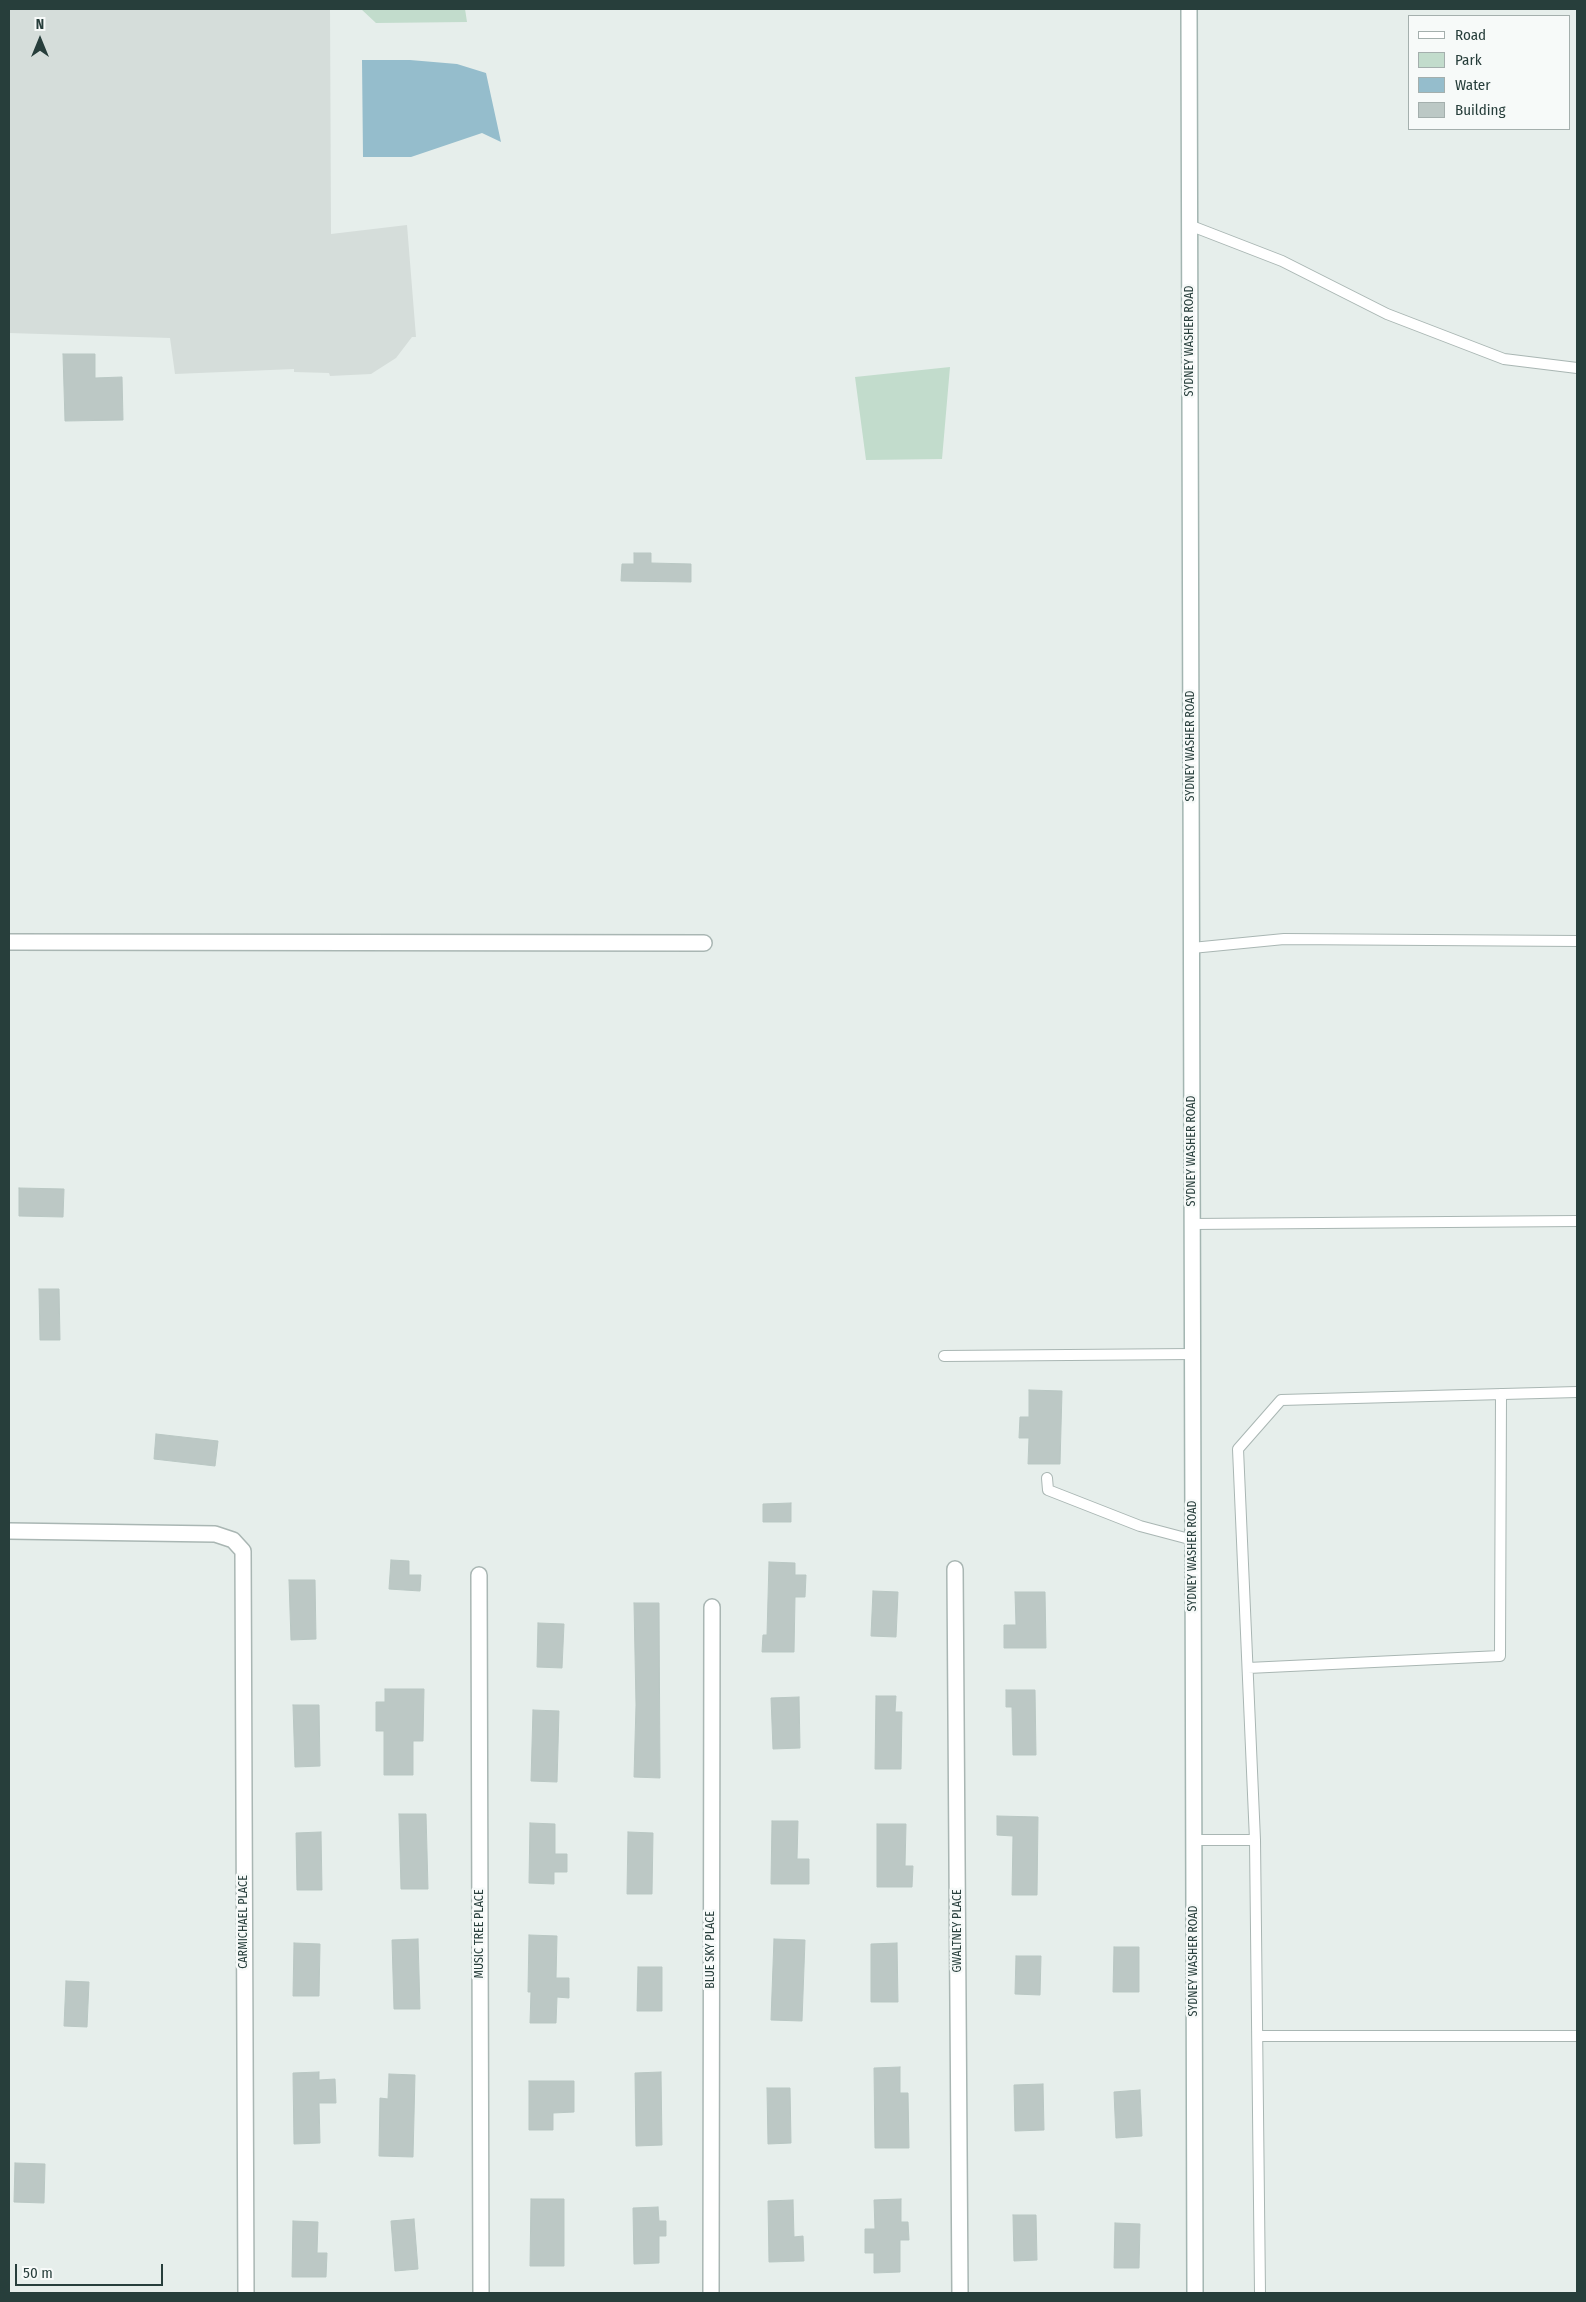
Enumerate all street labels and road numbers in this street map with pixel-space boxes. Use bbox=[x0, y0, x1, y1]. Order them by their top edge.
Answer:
street label: SYDNEY WASHER ROAD bbox=[1183, 286, 1197, 396]
street label: SYDNEY WASHER ROAD bbox=[1184, 691, 1198, 801]
street label: SYDNEY WASHER ROAD bbox=[1185, 1096, 1199, 1206]
street label: SYDNEY WASHER ROAD bbox=[1186, 1501, 1200, 1611]
street label: CARMICHAEL PLACE bbox=[237, 1875, 251, 1969]
street label: MUSIC TREE PLACE bbox=[473, 1889, 487, 1979]
street label: GWALTNEY PLACE bbox=[951, 1889, 965, 1973]
street label: SYDNEY WASHER ROAD bbox=[1187, 1906, 1201, 2016]
street label: BLUE SKY PLACE bbox=[704, 1911, 718, 1989]

